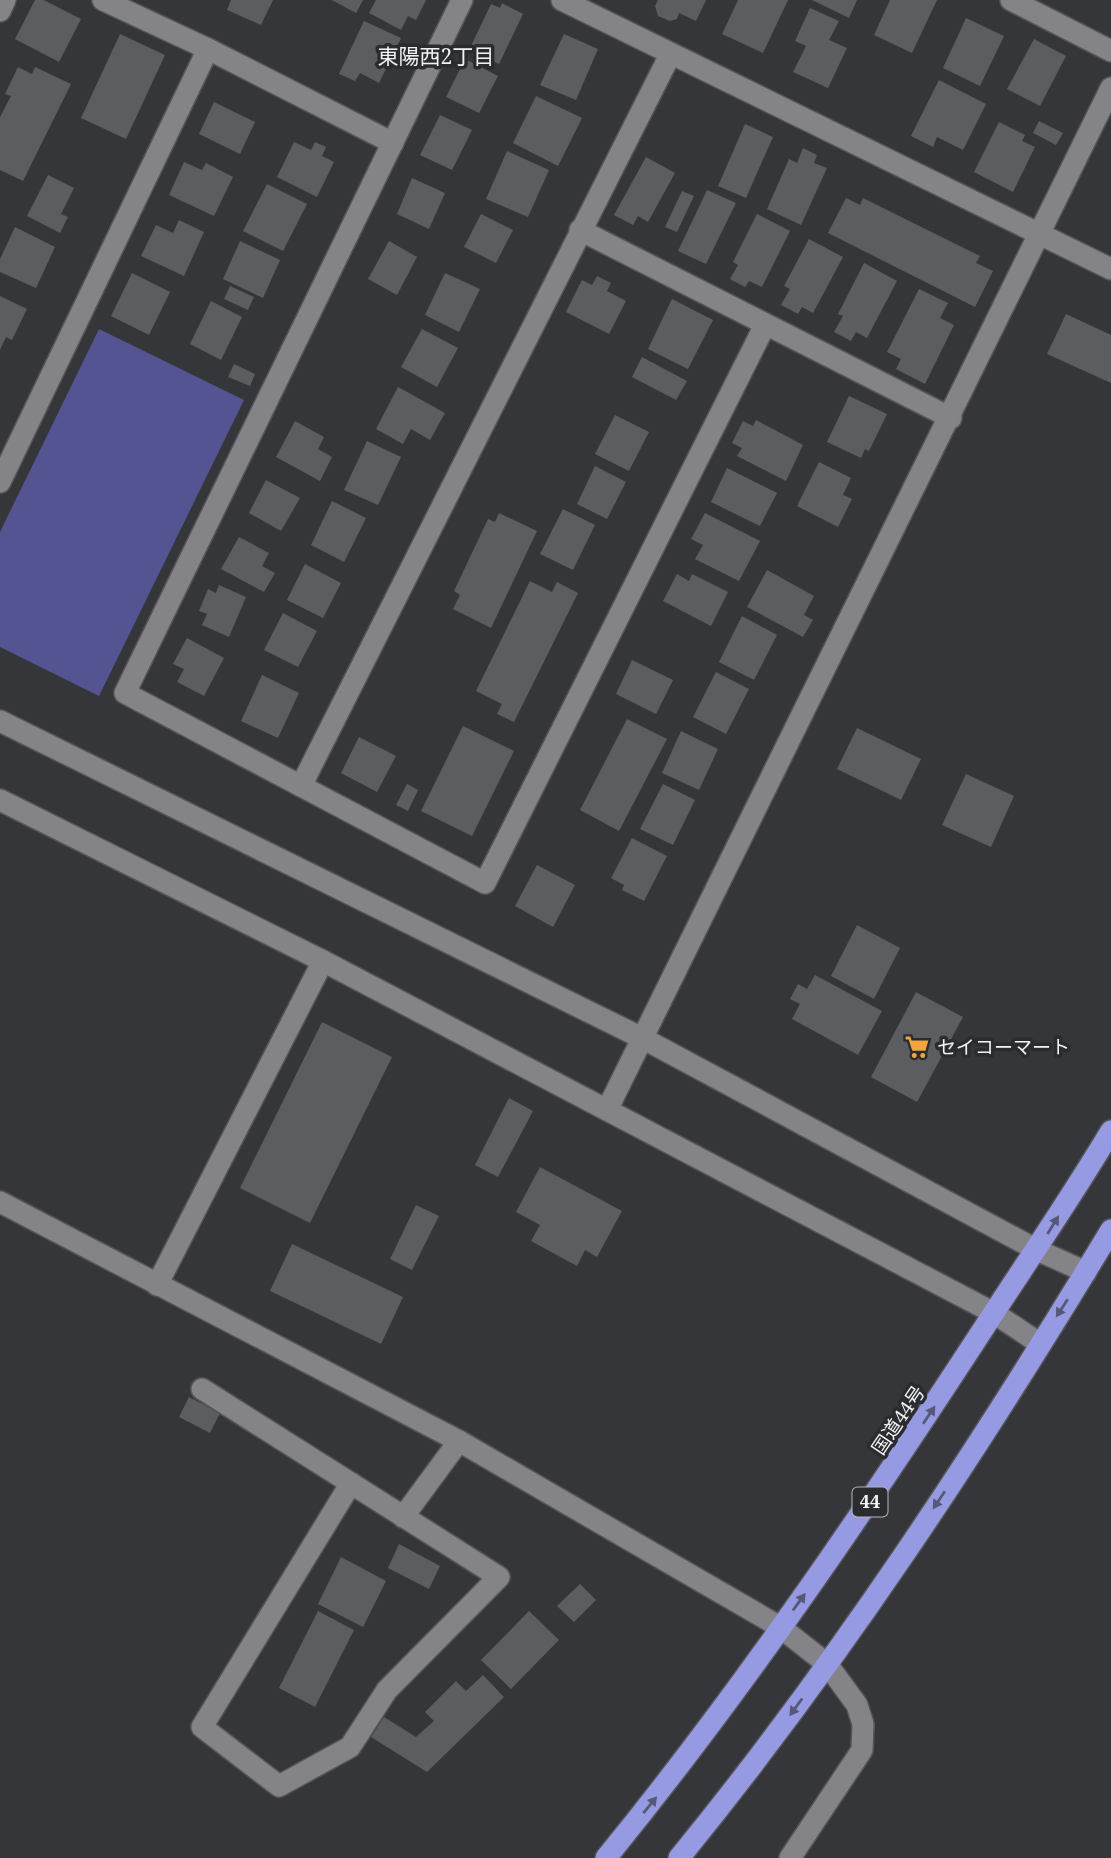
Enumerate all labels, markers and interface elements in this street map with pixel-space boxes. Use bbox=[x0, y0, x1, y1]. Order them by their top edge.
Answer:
district label: 東陽西2丁目 bbox=[378, 42, 494, 70]
supermarket icon: セイコーマート bbox=[903, 1033, 931, 1061]
place label: セイコーマート bbox=[937, 1034, 1070, 1060]
one-way arrow bbox=[1046, 1215, 1059, 1234]
one-way arrow bbox=[1056, 1299, 1069, 1318]
street label: 国道44号 bbox=[865, 1380, 931, 1460]
one-way arrow bbox=[922, 1406, 935, 1425]
road number: 44 bbox=[852, 1488, 888, 1517]
one-way arrow bbox=[932, 1491, 946, 1509]
one-way arrow bbox=[791, 1593, 805, 1611]
one-way arrow bbox=[789, 1698, 803, 1716]
one-way arrow bbox=[642, 1797, 657, 1815]

